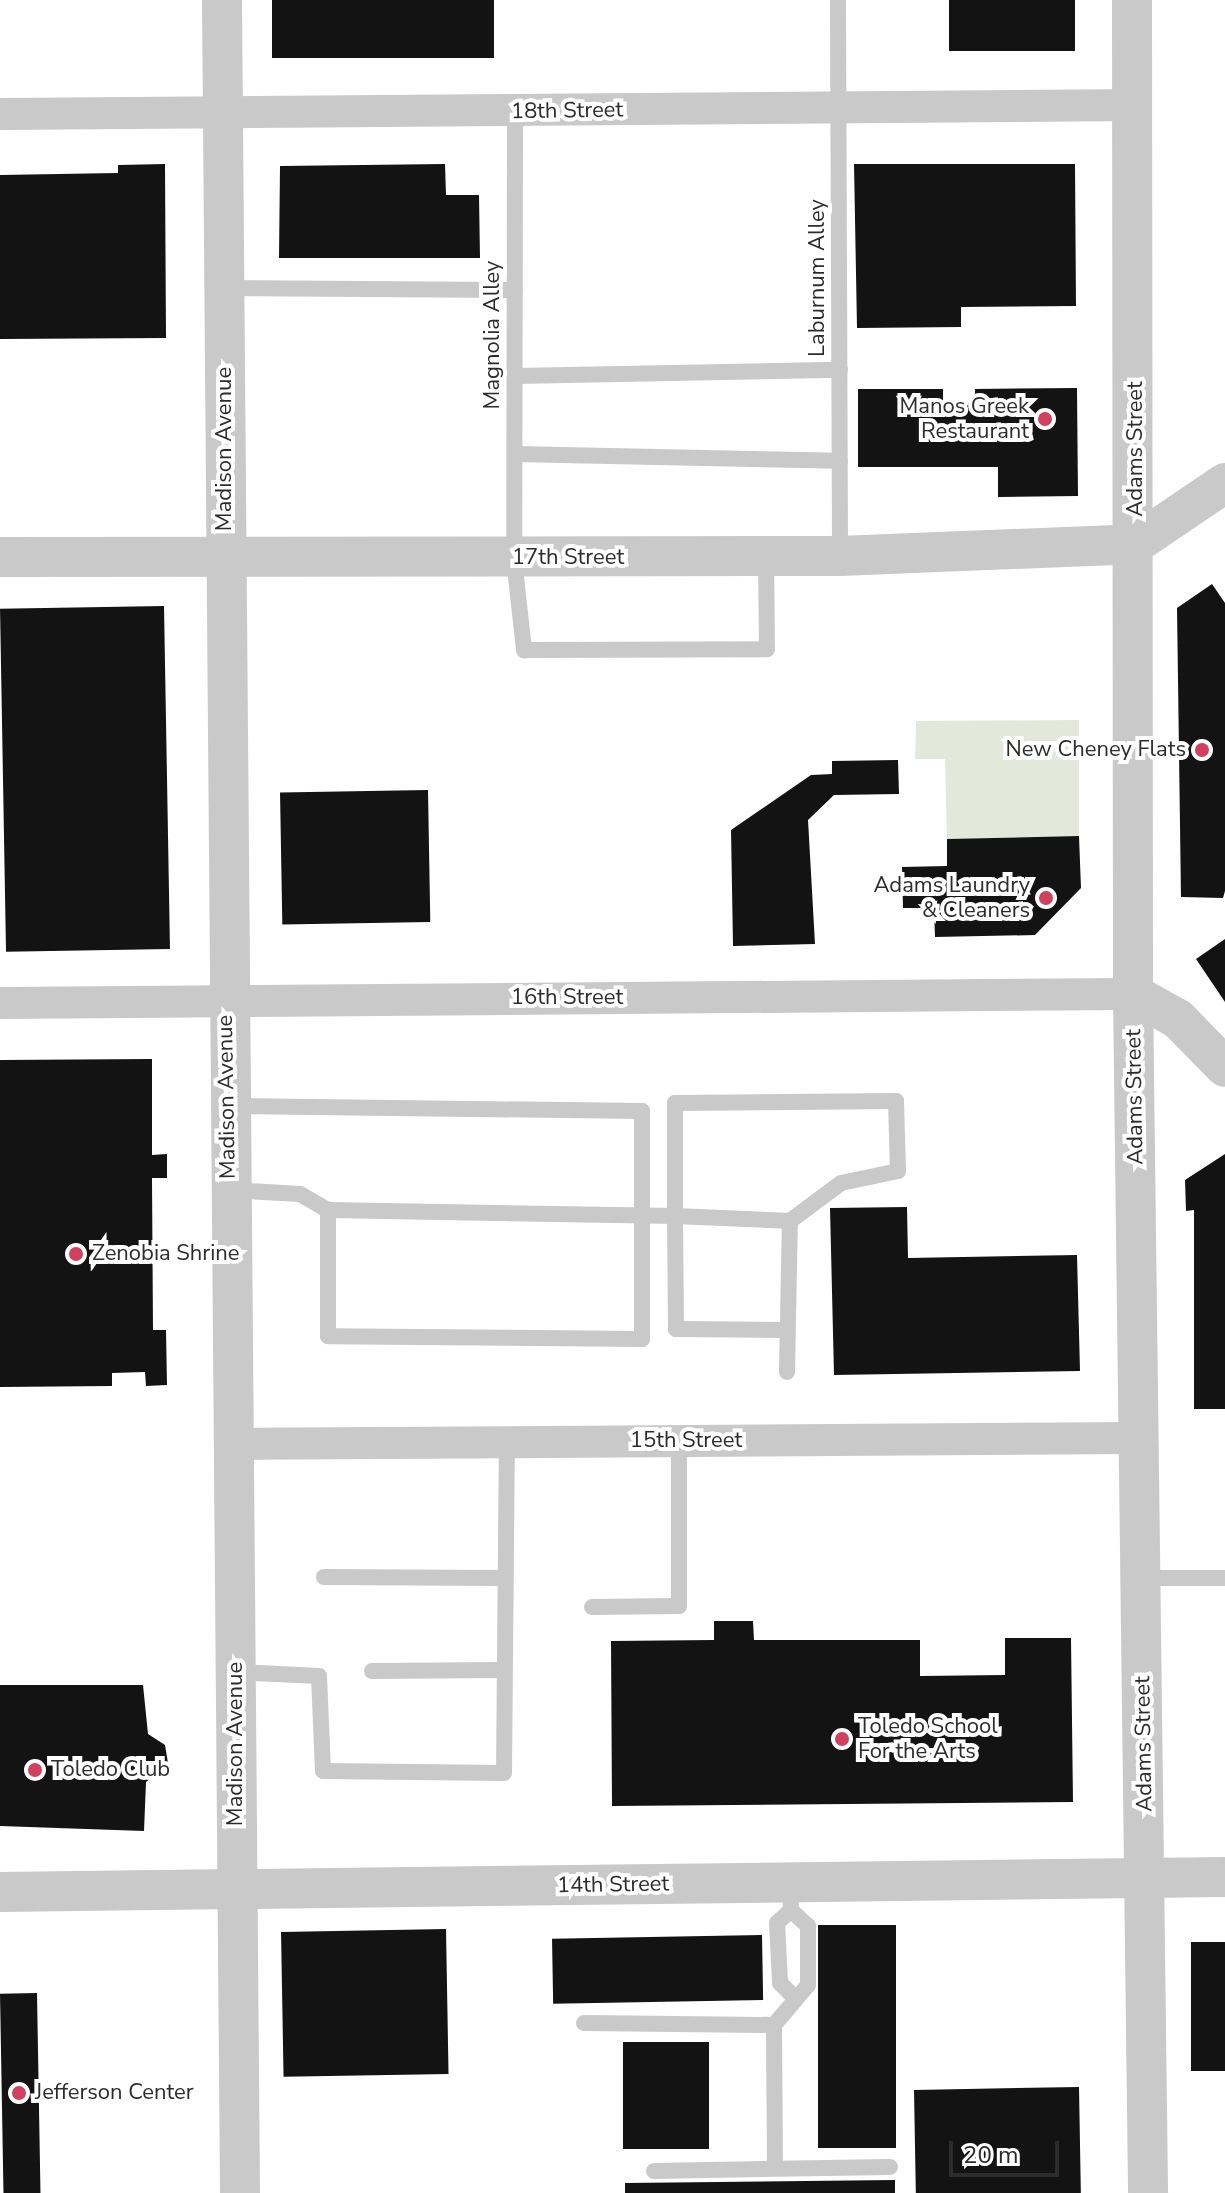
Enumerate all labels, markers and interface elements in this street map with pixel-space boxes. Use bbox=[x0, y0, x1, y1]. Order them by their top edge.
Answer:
street label: 18th Street bbox=[511, 97, 623, 125]
street label: Laburnum Alley bbox=[805, 199, 831, 357]
street label: Magnolia Alley bbox=[480, 261, 506, 409]
street label: Madison Avenue bbox=[212, 367, 238, 531]
street label: Adams Street bbox=[1123, 381, 1149, 517]
place label: Manos Greek Restaurant bbox=[899, 393, 1029, 444]
marker: Manos Greek Restaurant bbox=[1036, 410, 1054, 428]
street label: 17th Street bbox=[512, 545, 624, 571]
place label: New Cheney Flats bbox=[1005, 737, 1186, 763]
marker: New Cheney Flats bbox=[1193, 741, 1211, 759]
place label: Adams Laundry & Cleaners bbox=[873, 872, 1030, 924]
marker: Adams Laundry & Cleaners bbox=[1037, 889, 1055, 907]
street label: 16th Street bbox=[511, 985, 623, 1011]
street label: Madison Avenue bbox=[212, 1015, 242, 1179]
street label: Adams Street bbox=[1121, 1029, 1149, 1165]
place label: Zenobia Shrine bbox=[92, 1241, 240, 1267]
marker: Zenobia Shrine bbox=[67, 1245, 85, 1263]
street label: 15th Street bbox=[630, 1428, 742, 1454]
street label: Madison Avenue bbox=[223, 1662, 249, 1826]
street label: Adams Street bbox=[1130, 1676, 1158, 1812]
place label: Toledo School For the Arts bbox=[858, 1713, 998, 1764]
marker: Toledo School For the Arts bbox=[833, 1730, 851, 1748]
place label: Toledo Club bbox=[51, 1757, 170, 1783]
marker: Toledo Club bbox=[26, 1761, 44, 1779]
street label: 14th Street bbox=[557, 1871, 669, 1899]
place label: Jefferson Center bbox=[35, 2080, 194, 2106]
marker: Jefferson Center bbox=[10, 2084, 28, 2102]
scale bar bbox=[953, 2125, 1063, 2175]
text: 20 m bbox=[963, 2139, 1019, 2171]

